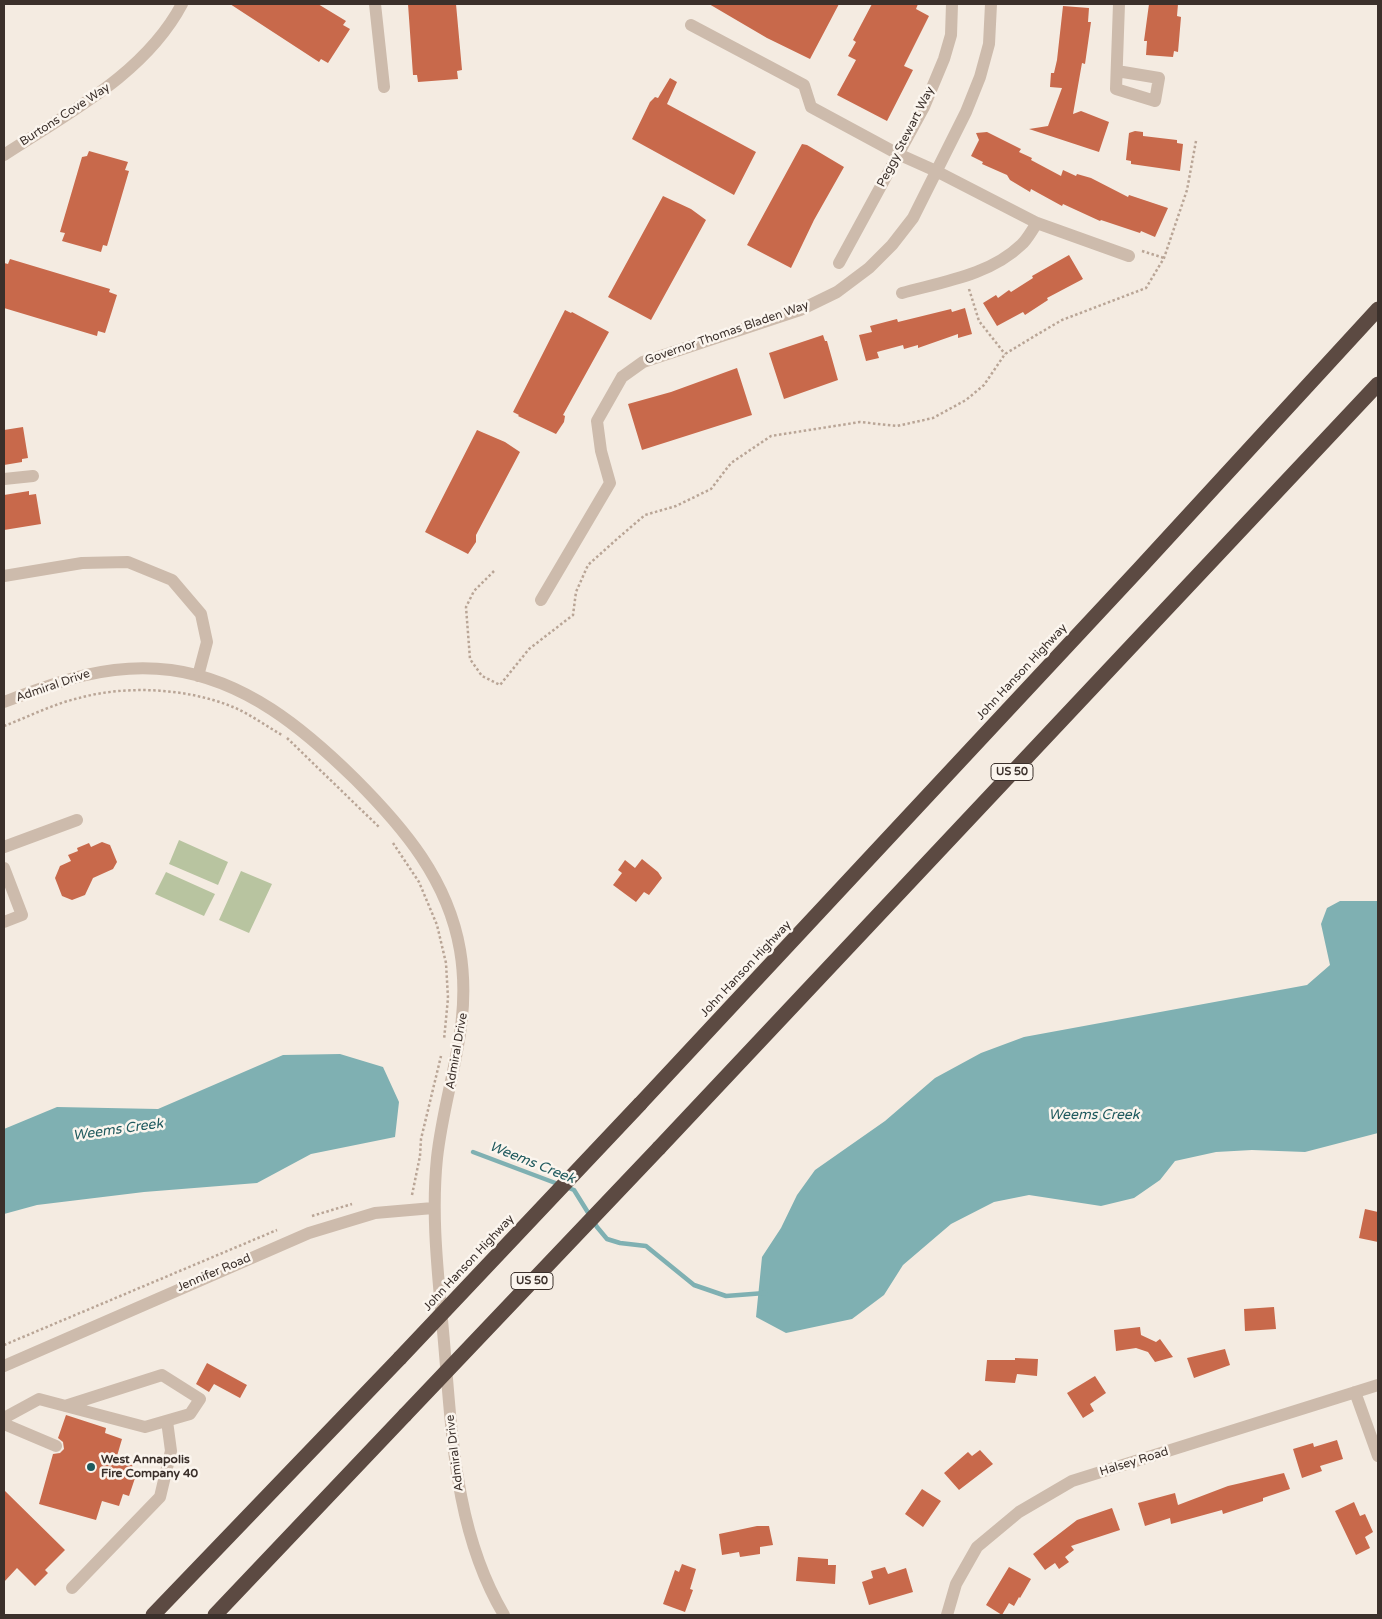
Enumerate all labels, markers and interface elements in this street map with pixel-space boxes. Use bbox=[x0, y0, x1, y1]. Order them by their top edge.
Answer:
street label: Burtons Cove Way bbox=[17, 81, 113, 149]
street label: Peggy Stewart Way bbox=[874, 84, 938, 190]
street label: Governor Thomas Bladen Way bbox=[643, 298, 811, 368]
street label: John Hanson Highway bbox=[974, 621, 1070, 723]
street label: Admiral Drive bbox=[14, 667, 92, 705]
road number: US 50 bbox=[991, 764, 1033, 780]
street label: John Hanson Highway bbox=[698, 918, 794, 1020]
street label: Admiral Drive bbox=[443, 1012, 471, 1090]
water label: Weems Creek bbox=[1049, 1107, 1139, 1123]
water label: Weems Creek bbox=[72, 1115, 164, 1145]
water label: Weems Creek bbox=[487, 1138, 577, 1188]
street label: John Hanson Highway bbox=[421, 1212, 517, 1314]
street label: Jennifer Road bbox=[175, 1251, 253, 1295]
road number: US 50 bbox=[511, 1272, 553, 1290]
street label: Admiral Drive bbox=[443, 1414, 467, 1492]
street label: Halsey Road bbox=[1098, 1445, 1170, 1479]
place label: West Annapolis Fire Company 40 bbox=[101, 1453, 198, 1481]
marker: West Annapolis Fire Company 40 bbox=[85, 1461, 97, 1473]

